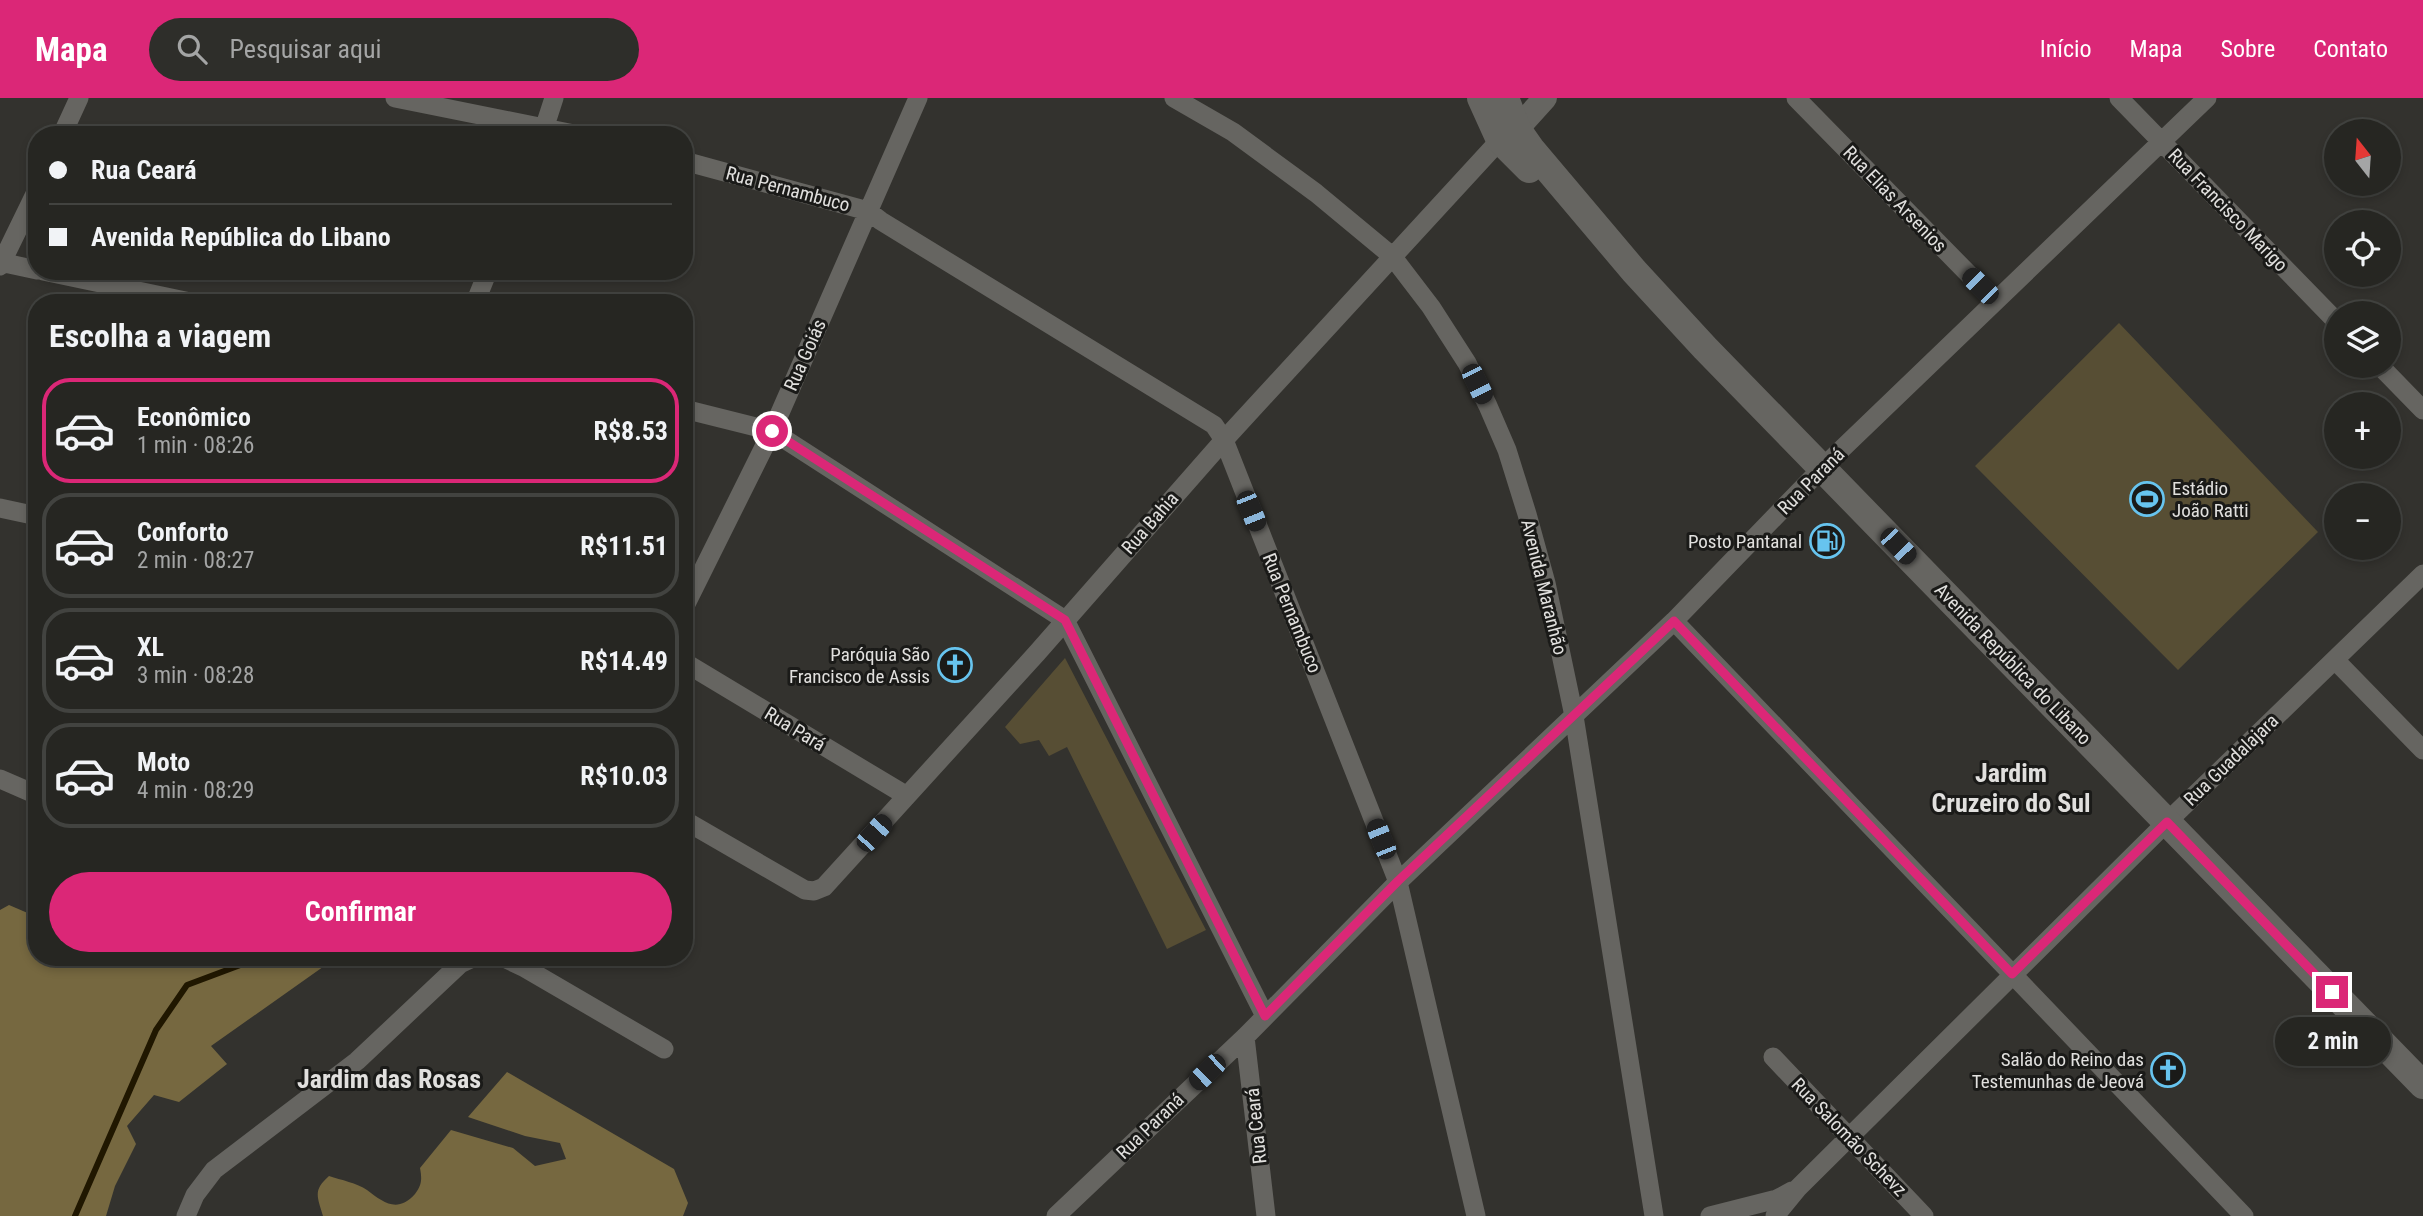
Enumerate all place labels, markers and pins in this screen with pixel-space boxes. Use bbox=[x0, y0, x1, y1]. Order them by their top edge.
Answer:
place label: Estádio João Ratti bbox=[2172, 477, 2249, 522]
sports icon: Estádio João Ratti bbox=[2128, 480, 2166, 518]
fuel station icon: Posto Pantanal bbox=[1808, 522, 1846, 560]
place label: Posto Pantanal bbox=[1688, 530, 1802, 553]
place label: Paróquia São Francisco de Assis bbox=[789, 643, 930, 688]
church icon: Paróquia São Francisco de Assis bbox=[936, 646, 974, 684]
place label: Salão do Reino das Testemunhas de Jeová bbox=[1972, 1048, 2144, 1093]
church icon: Salão do Reino das Testemunhas de Jeová bbox=[2149, 1051, 2187, 1089]

